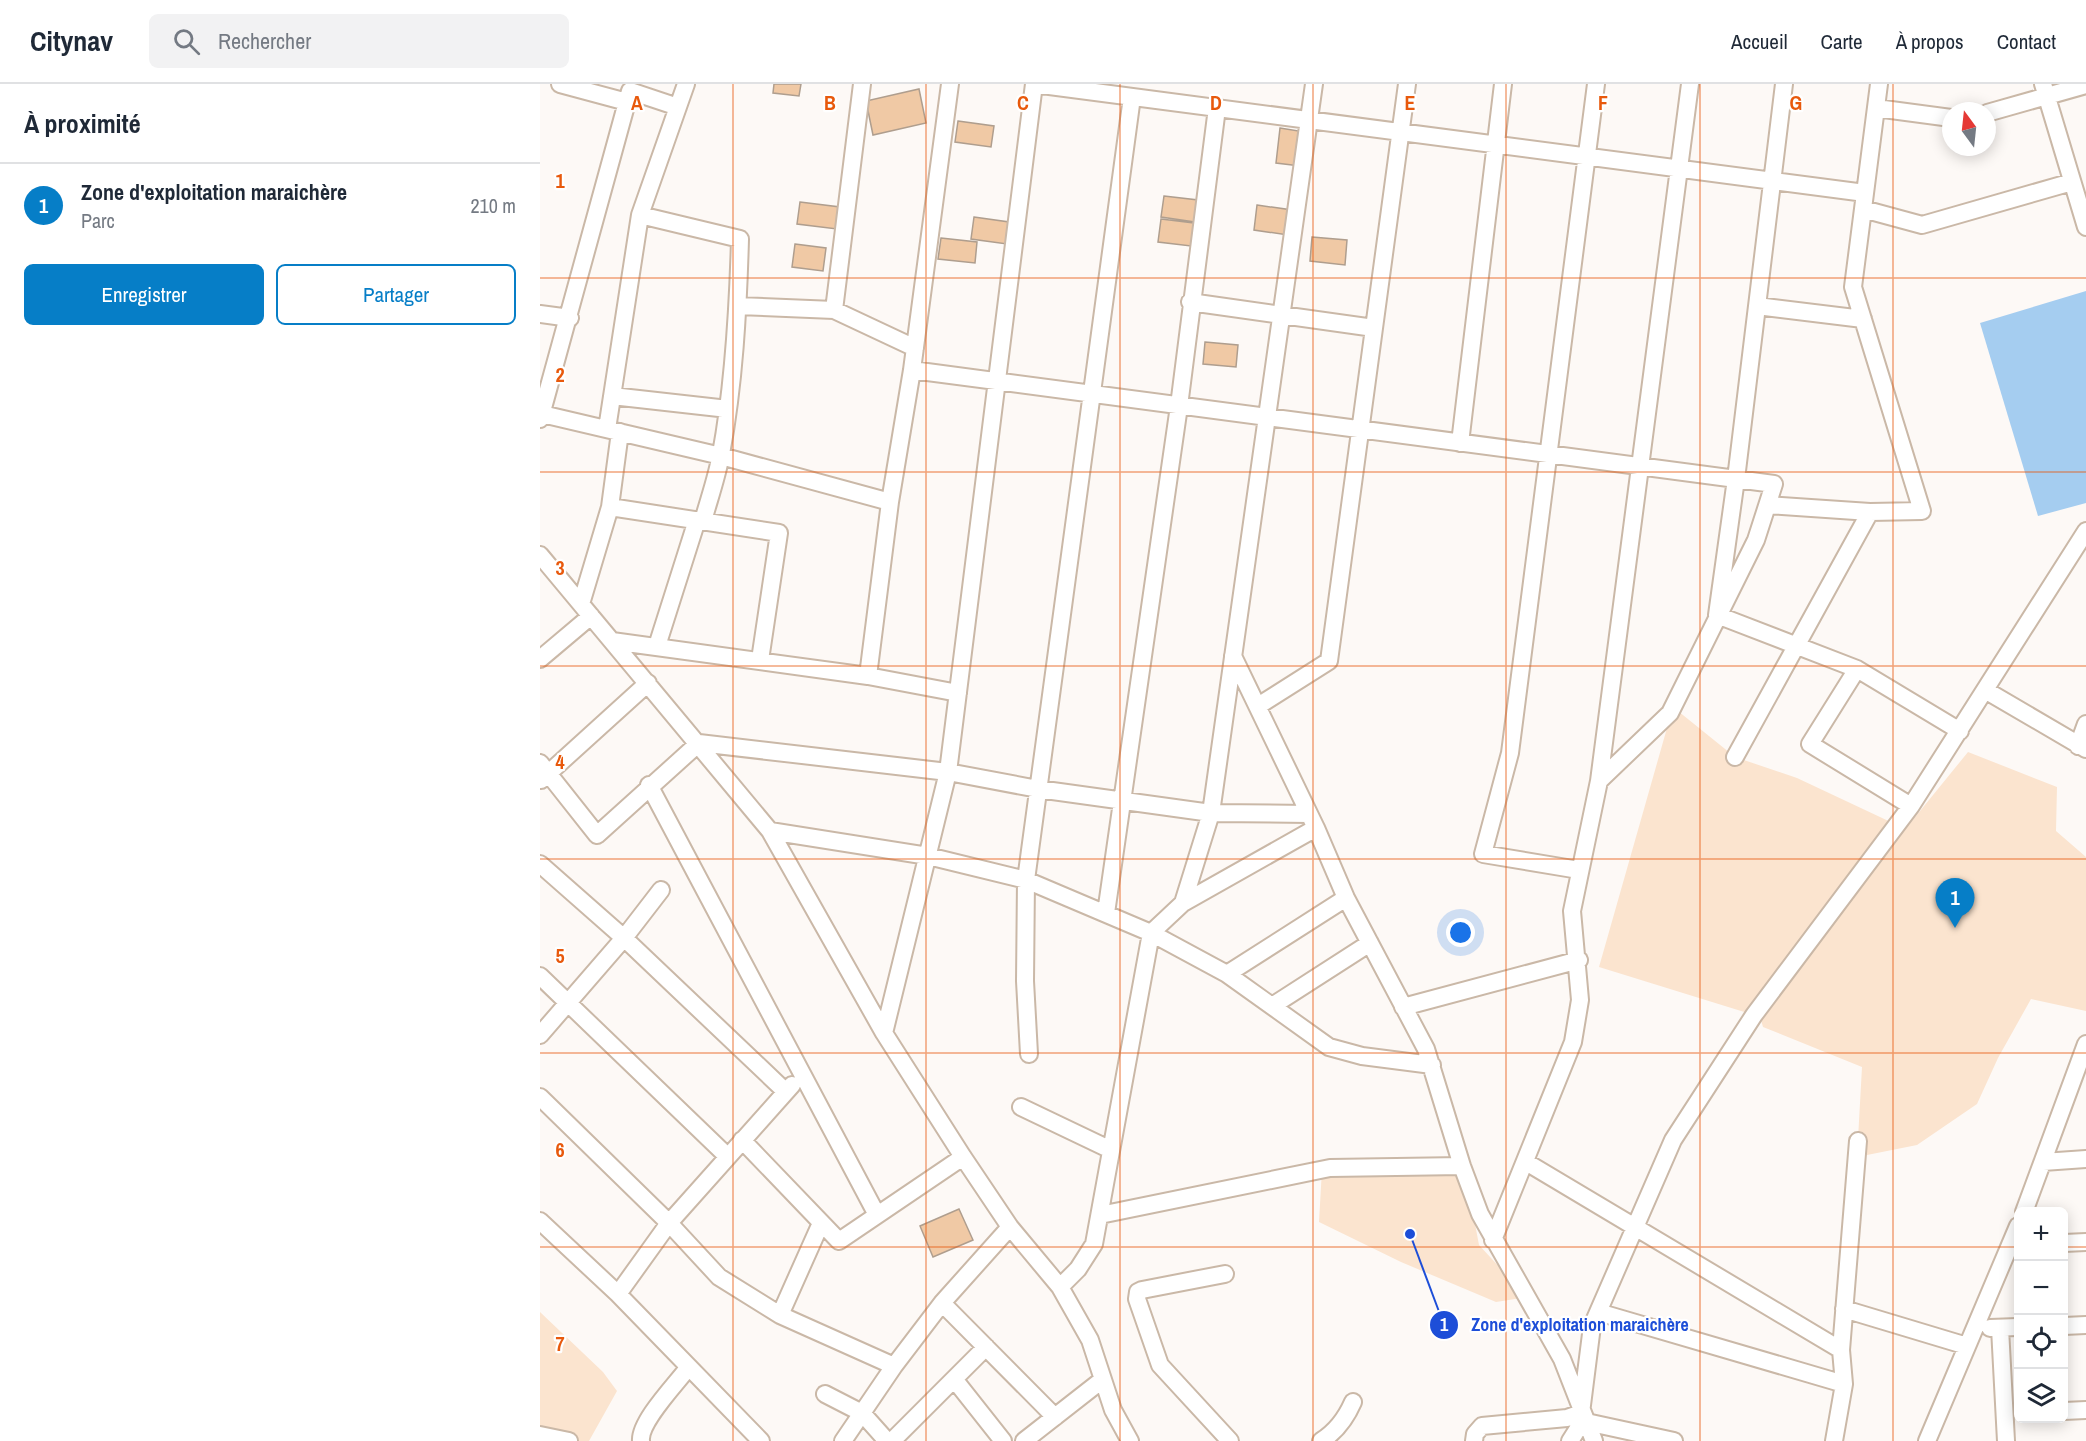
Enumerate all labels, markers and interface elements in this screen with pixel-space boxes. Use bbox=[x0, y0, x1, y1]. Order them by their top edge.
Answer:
search box bbox=[149, 14, 569, 68]
text: Citynav bbox=[30, 22, 113, 60]
icon: search bbox=[170, 25, 203, 58]
text: Rechercher bbox=[218, 26, 311, 56]
text: Accueil bbox=[1731, 27, 1788, 56]
text: Carte bbox=[1821, 27, 1863, 56]
text: À propos bbox=[1896, 27, 1964, 56]
text: Contact bbox=[1997, 27, 2056, 56]
text: A bbox=[631, 89, 643, 116]
text: B bbox=[824, 89, 836, 116]
text: C bbox=[1017, 89, 1029, 116]
text: D bbox=[1210, 89, 1222, 116]
text: E bbox=[1405, 89, 1416, 116]
text: F bbox=[1598, 89, 1608, 116]
text: G bbox=[1790, 89, 1802, 116]
north arrow bbox=[1942, 102, 1996, 156]
text: À proximité bbox=[24, 106, 141, 141]
text: 1 bbox=[555, 167, 565, 194]
text: Zone d'exploitation maraichère bbox=[81, 177, 347, 207]
text: 1 bbox=[39, 192, 48, 219]
text: 210 m bbox=[470, 192, 516, 219]
text: Parc bbox=[81, 207, 115, 234]
button: Enregistrer bbox=[24, 264, 264, 325]
button: Partager bbox=[276, 264, 516, 325]
text: 2 bbox=[555, 361, 565, 388]
text: 3 bbox=[555, 554, 565, 581]
text: 4 bbox=[555, 748, 565, 775]
pin: 1 bbox=[1936, 878, 1974, 928]
your location bbox=[1446, 918, 1475, 947]
text: 5 bbox=[555, 942, 565, 969]
text: 6 bbox=[555, 1136, 565, 1163]
map controls bbox=[2014, 1207, 2068, 1423]
button: + bbox=[2014, 1207, 2068, 1261]
button: − bbox=[2014, 1261, 2068, 1315]
callout: Zone d'exploitation maraichère bbox=[1429, 1307, 1701, 1343]
text: 1 bbox=[1440, 1312, 1449, 1337]
text: Zone d'exploitation maraichère bbox=[1471, 1312, 1689, 1337]
button: locate bbox=[2014, 1315, 2068, 1369]
text: 7 bbox=[555, 1330, 565, 1357]
button: layers bbox=[2014, 1369, 2068, 1423]

